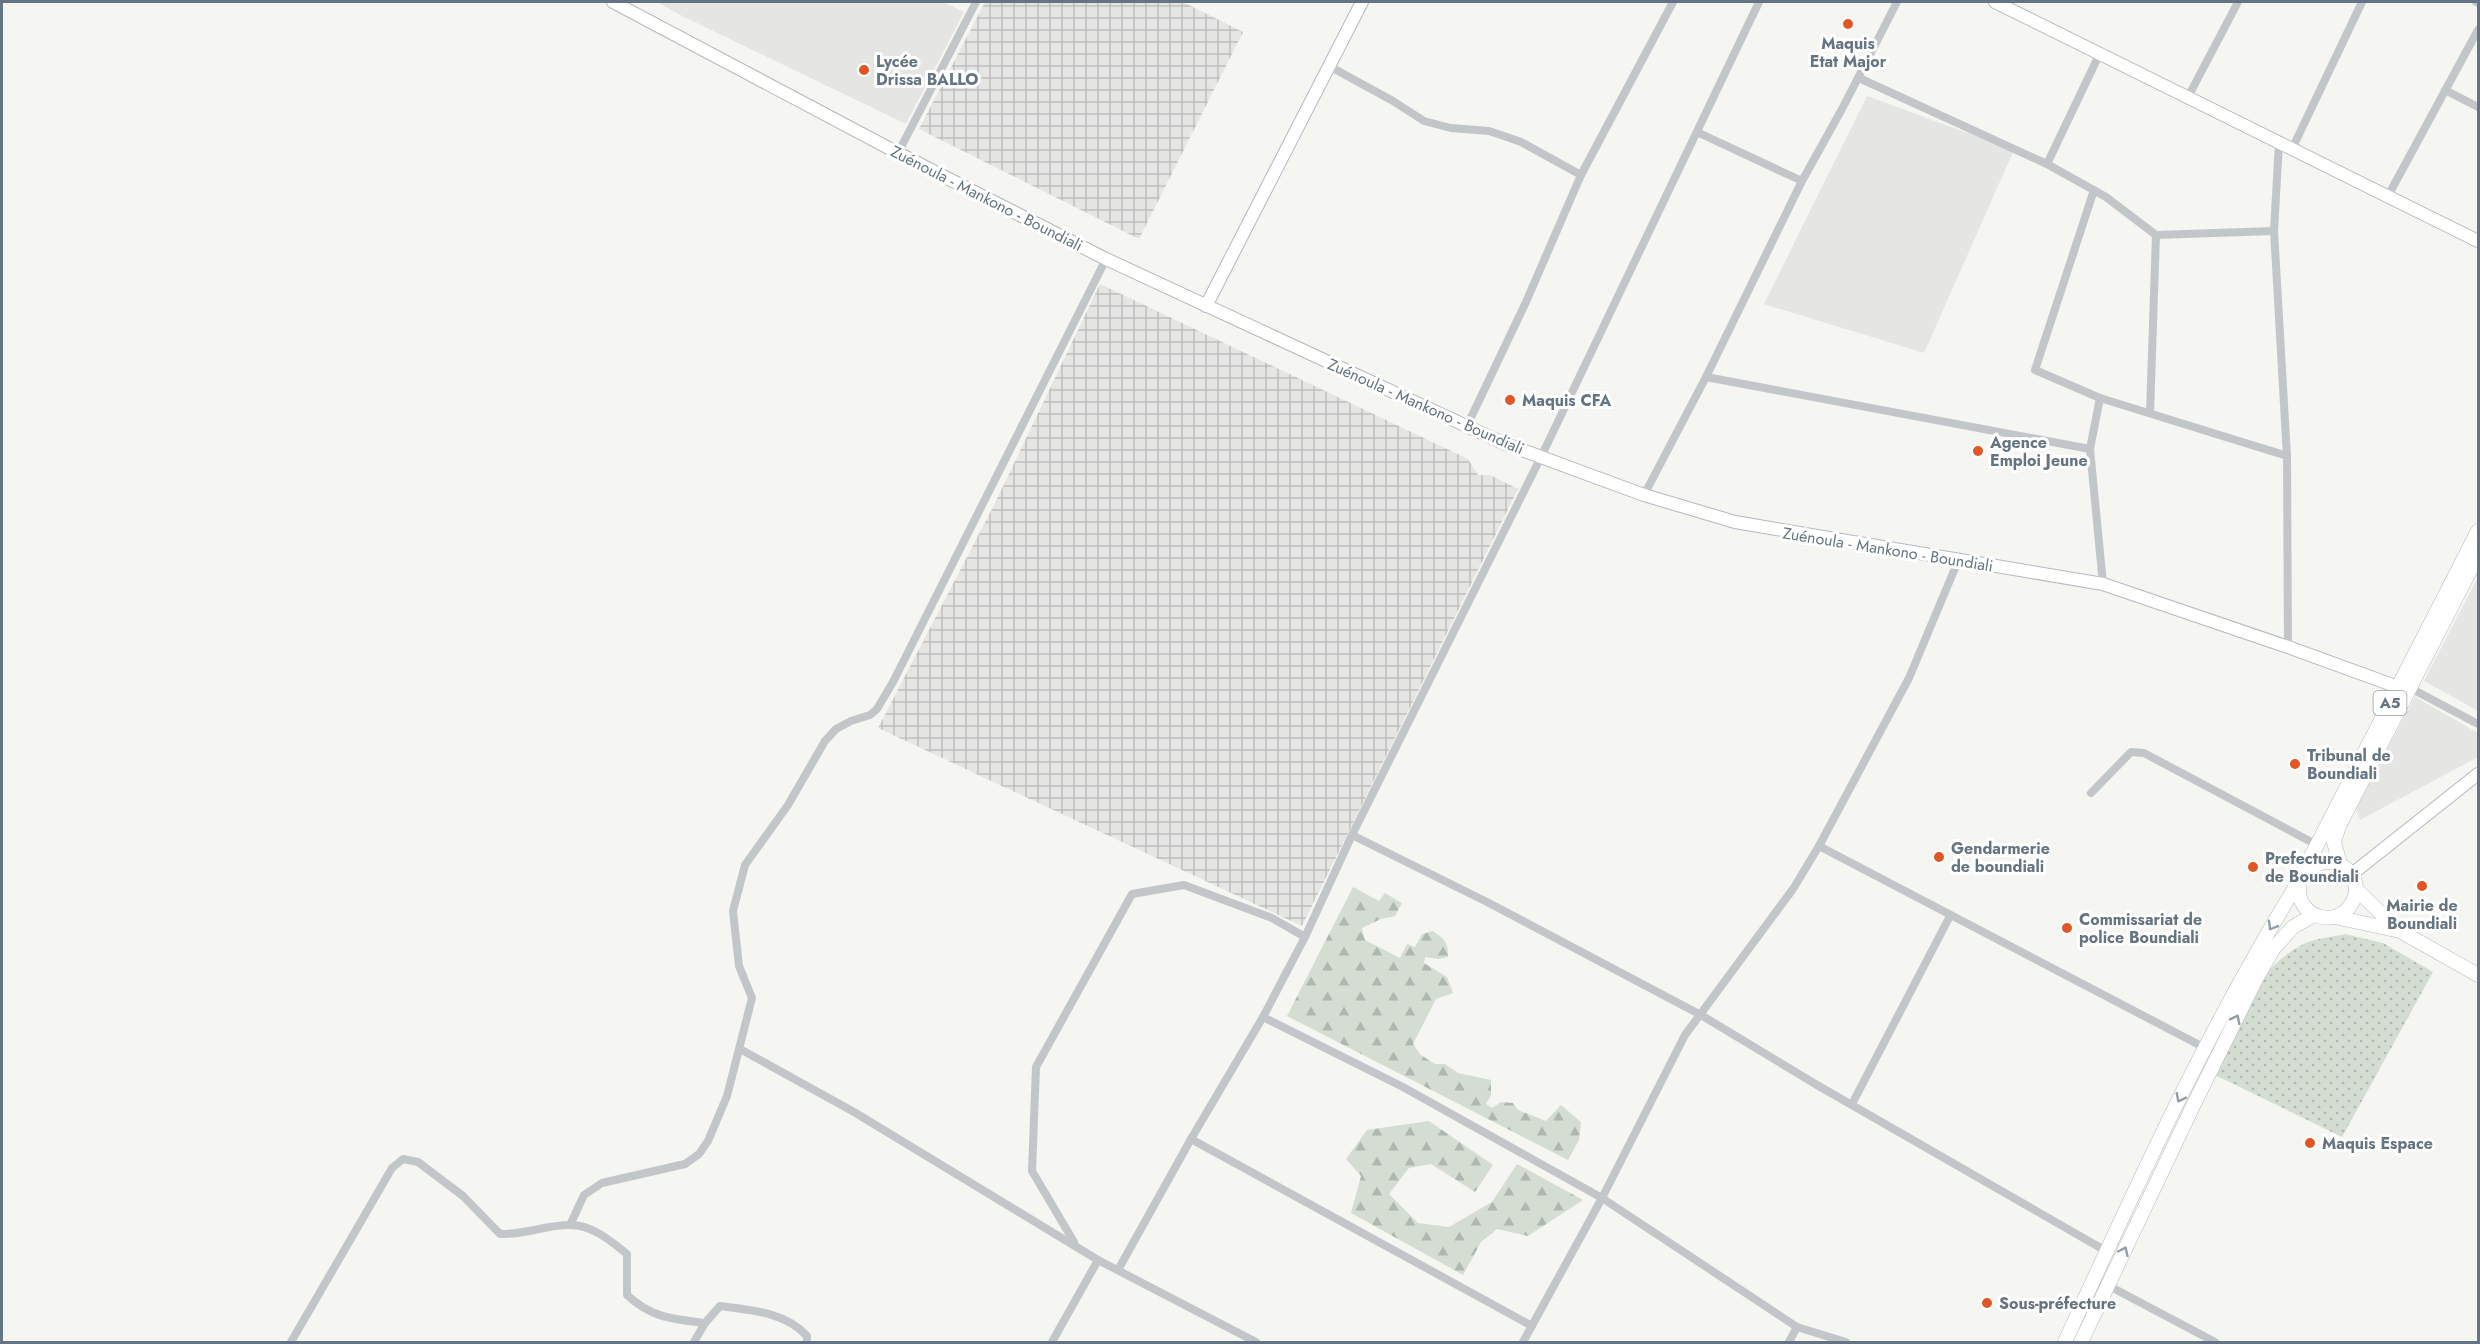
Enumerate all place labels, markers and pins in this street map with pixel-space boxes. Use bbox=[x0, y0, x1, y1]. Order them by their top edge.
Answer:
marker: Maquis Etat Major bbox=[1841, 17, 1855, 31]
place label: Maquis Etat Major bbox=[1810, 32, 1887, 73]
place label: Lycée Drissa BALLO bbox=[876, 50, 978, 91]
marker: Lycée Drissa BALLO bbox=[857, 63, 871, 77]
place label: Maquis CFA bbox=[1522, 389, 1611, 412]
marker: Maquis CFA bbox=[1503, 393, 1517, 407]
place label: Agence Emploi Jeune bbox=[1989, 431, 2088, 472]
marker: Agence Emploi Jeune bbox=[1971, 444, 1985, 458]
place label: Tribunal de Boundiali bbox=[2307, 744, 2391, 785]
marker: Tribunal de Boundiali bbox=[2288, 757, 2302, 771]
place label: Gendarmerie de boundiali bbox=[1951, 837, 2050, 878]
place label: Prefecture de Boundiali bbox=[2265, 847, 2359, 888]
marker: Gendarmerie de boundiali bbox=[1932, 850, 1946, 864]
marker: Prefecture de Boundiali bbox=[2246, 860, 2260, 874]
marker: Mairie de Boundiali bbox=[2415, 879, 2429, 893]
place label: Mairie de Boundiali bbox=[2386, 894, 2458, 935]
place label: Commissariat de police Boundiali bbox=[2079, 908, 2202, 949]
marker: Commissariat de police Boundiali bbox=[2060, 921, 2074, 935]
place label: Maquis Espace bbox=[2322, 1132, 2433, 1155]
marker: Maquis Espace bbox=[2303, 1136, 2317, 1150]
place label: Sous-préfecture bbox=[1999, 1292, 2116, 1315]
marker: Sous-préfecture bbox=[1980, 1296, 1994, 1310]

